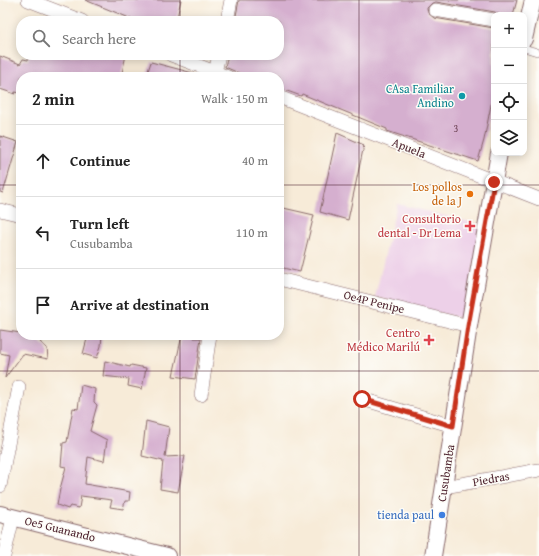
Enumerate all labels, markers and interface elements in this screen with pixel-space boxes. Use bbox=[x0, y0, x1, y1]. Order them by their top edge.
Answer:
map controls bbox=[491, 12, 527, 156]
button: + bbox=[491, 12, 527, 48]
search box bbox=[16, 16, 284, 60]
icon: search bbox=[30, 27, 52, 49]
text: Search here bbox=[62, 28, 136, 49]
button: − bbox=[491, 48, 527, 84]
place label: CAsa Familiar Andino bbox=[386, 80, 454, 111]
button: locate bbox=[491, 84, 527, 120]
text: 2 min bbox=[32, 86, 74, 111]
text: Walk · 150 m bbox=[201, 89, 268, 108]
marker: CAsa Familiar Andino bbox=[457, 91, 467, 101]
button: layers bbox=[491, 120, 527, 156]
house number: 3 bbox=[454, 121, 459, 136]
street label: Apuela bbox=[390, 133, 429, 162]
icon: ahead bbox=[32, 150, 54, 172]
text: Continue bbox=[70, 150, 131, 171]
text: 40 m bbox=[242, 151, 268, 170]
route end bbox=[485, 173, 503, 191]
place label: Los pollos de la J bbox=[412, 178, 462, 209]
marker: Los pollos de la J bbox=[465, 189, 475, 199]
place label: Consultorio dental - Dr Lema bbox=[378, 210, 461, 241]
text: Turn left bbox=[70, 213, 129, 234]
marker: Consultorio dental - Dr Lema bbox=[464, 220, 476, 232]
icon: left bbox=[32, 222, 54, 244]
text: 110 m bbox=[236, 223, 268, 242]
text: Cusubamba bbox=[70, 234, 133, 253]
street label: Oe4P Penipe bbox=[342, 286, 407, 317]
icon: arrive bbox=[32, 294, 54, 316]
text: Arrive at destination bbox=[70, 294, 209, 315]
place label: Centro Médico Marilú bbox=[347, 324, 421, 355]
marker: Centro Médico Marilú bbox=[423, 334, 435, 346]
route start bbox=[353, 390, 371, 408]
street label: Cusubamba bbox=[433, 443, 458, 503]
street label: Piedras bbox=[471, 467, 511, 490]
place label: tienda paul bbox=[377, 506, 435, 523]
marker: tienda paul bbox=[437, 510, 447, 520]
street label: Oe5 Guanando bbox=[23, 512, 97, 546]

